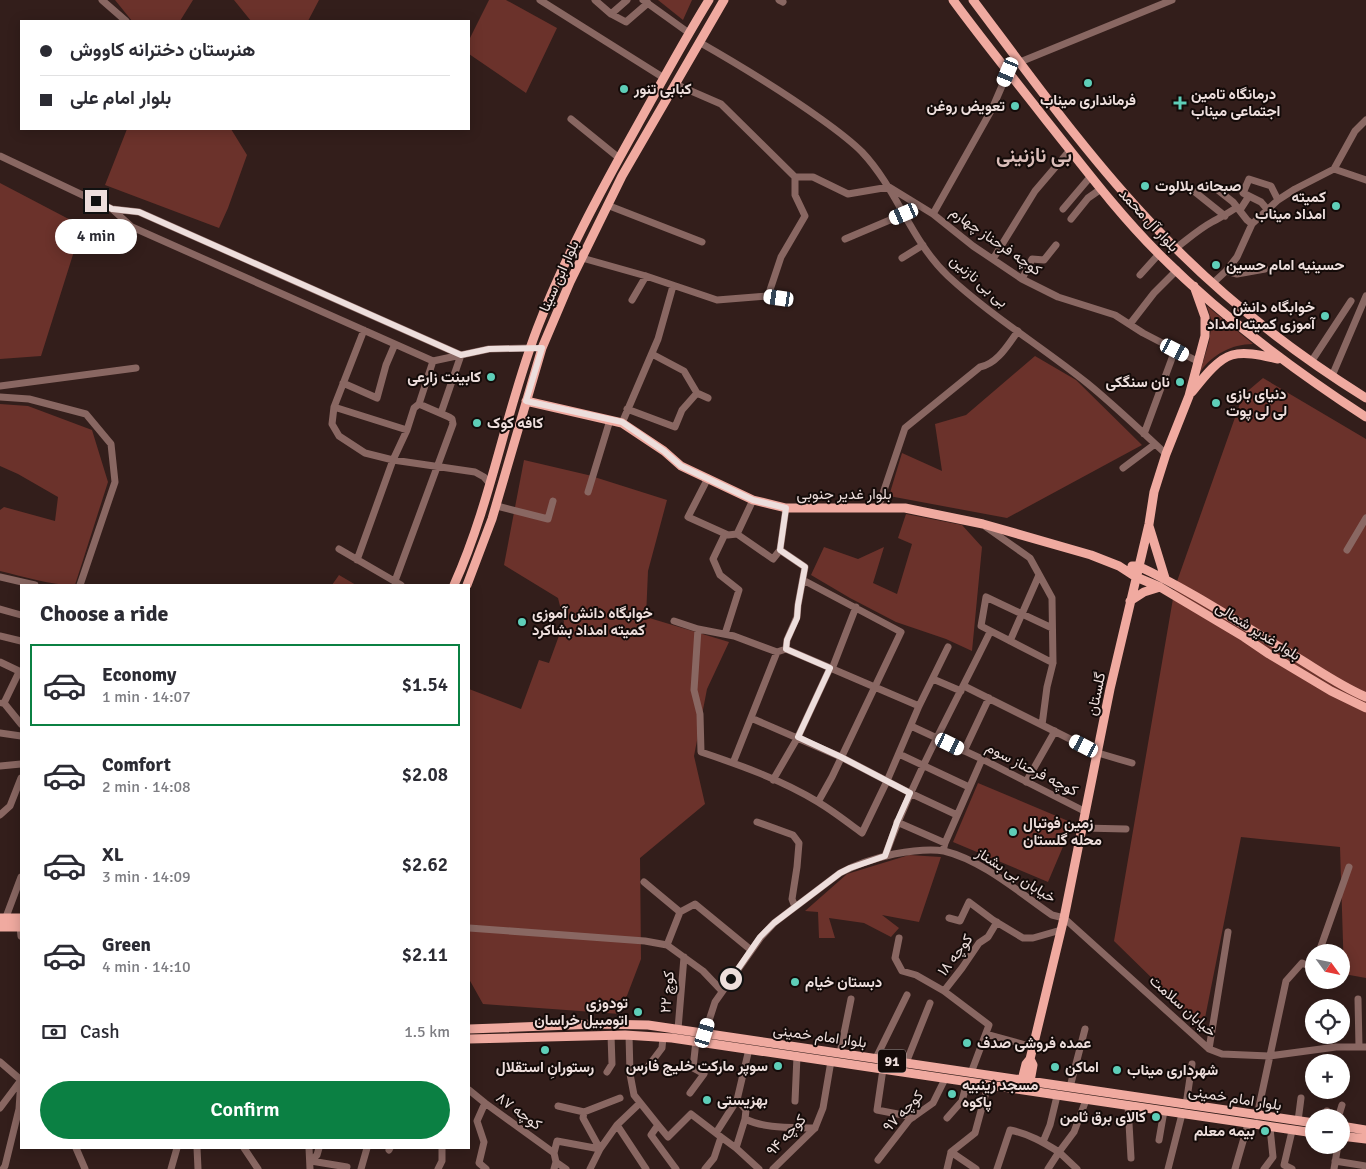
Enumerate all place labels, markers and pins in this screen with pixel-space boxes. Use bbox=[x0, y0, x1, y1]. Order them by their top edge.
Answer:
marker: فرمانداری میناب bbox=[1082, 77, 1094, 89]
place label: کبابی تنور bbox=[633, 80, 692, 98]
marker: کبابی تنور bbox=[618, 83, 630, 95]
place label: درمانگاه تامین اجتماعی میناب bbox=[1191, 85, 1281, 120]
place label: فرمانداری میناب bbox=[1040, 91, 1136, 109]
marker: درمانگاه تامین اجتماعی میناب bbox=[1173, 96, 1187, 110]
place label: تعویض روغن bbox=[926, 97, 1005, 115]
marker: تعویض روغن bbox=[1009, 100, 1021, 112]
place label: صبحانه بلالوت bbox=[1155, 177, 1242, 195]
marker: صبحانه بلالوت bbox=[1139, 180, 1151, 192]
place label: کمیته امداد میناب bbox=[1255, 188, 1326, 223]
marker: کمیته امداد میناب bbox=[1330, 200, 1342, 212]
place label: حسینیه امام حسین bbox=[1226, 256, 1345, 275]
marker: حسینیه امام حسین bbox=[1210, 259, 1222, 271]
place label: خوابگاه دانش آموزی کمیته امداد bbox=[1207, 298, 1316, 333]
marker: خوابگاه دانش آموزی کمیته امداد bbox=[1319, 310, 1331, 322]
place label: کابینت زارعی bbox=[407, 368, 481, 386]
marker: کابینت زارعی bbox=[485, 371, 497, 383]
place label: نان سنگکی bbox=[1105, 373, 1170, 391]
marker: نان سنگکی bbox=[1174, 376, 1186, 388]
place label: دنیای بازی لی لی پوت bbox=[1226, 385, 1287, 421]
marker: دنیای بازی لی لی پوت bbox=[1210, 397, 1222, 409]
place label: کافه کوک bbox=[487, 414, 543, 432]
marker: کافه کوک bbox=[471, 417, 483, 429]
place label: خوابگاه دانش آموزی کمیته امداد بشاکرد bbox=[532, 604, 653, 639]
marker: خوابگاه دانش آموزی کمیته امداد بشاکرد bbox=[516, 616, 528, 628]
place label: زمین فوتبال محله گلستان bbox=[1023, 814, 1102, 849]
marker: زمین فوتبال محله گلستان bbox=[1007, 826, 1019, 838]
place label: دبستان خیام bbox=[805, 973, 882, 992]
marker: دبستان خیام bbox=[789, 976, 801, 988]
place label: تودوزی اتومبیل خراسان bbox=[534, 994, 628, 1029]
marker: تودوزی اتومبیل خراسان bbox=[632, 1006, 644, 1018]
place label: عمده فروشی صدف bbox=[977, 1034, 1091, 1052]
marker: عمده فروشی صدف bbox=[961, 1037, 973, 1049]
marker: رستورانِ استقلال bbox=[539, 1044, 551, 1056]
place label: سوپر مارکت خلیج فارس bbox=[626, 1057, 768, 1076]
place label: رستورانِ استقلال bbox=[496, 1058, 594, 1079]
place label: اماکن bbox=[1065, 1058, 1099, 1076]
marker: سوپر مارکت خلیج فارس bbox=[772, 1060, 784, 1072]
marker: اماکن bbox=[1049, 1061, 1061, 1073]
place label: شهرداری میناب bbox=[1127, 1061, 1218, 1079]
marker: شهرداری میناب bbox=[1111, 1064, 1123, 1076]
place label: مسجد زینبیه پاکوه bbox=[962, 1076, 1038, 1112]
marker: مسجد زینبیه پاکوه bbox=[946, 1088, 958, 1100]
place label: بهزیستی bbox=[717, 1091, 768, 1109]
marker: بهزیستی bbox=[701, 1094, 713, 1106]
place label: کالای برق ثامن bbox=[1060, 1108, 1146, 1126]
marker: کالای برق ثامن bbox=[1150, 1111, 1162, 1123]
place label: بیمه معلم bbox=[1194, 1122, 1255, 1141]
marker: بیمه معلم bbox=[1259, 1125, 1271, 1137]

